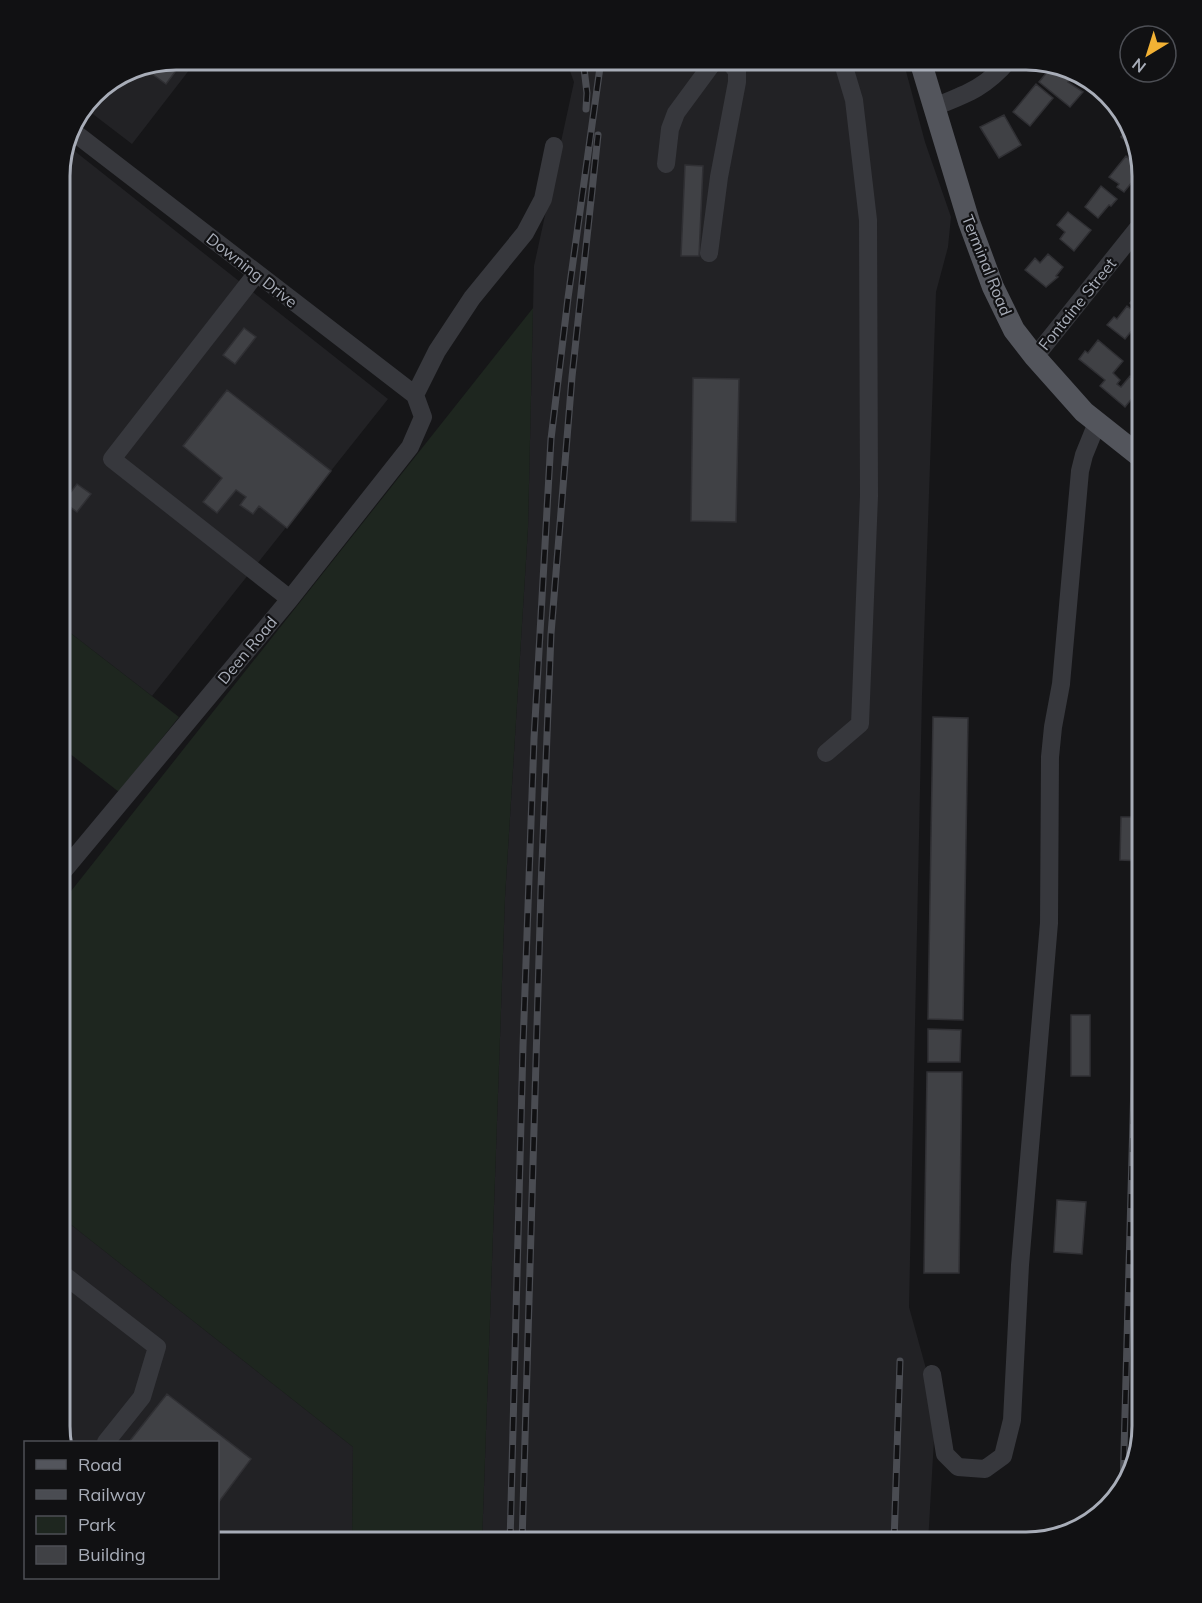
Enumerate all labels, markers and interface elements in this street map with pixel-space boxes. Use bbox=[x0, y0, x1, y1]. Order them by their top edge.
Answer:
north arrow bbox=[1118, 24, 1178, 84]
text: N bbox=[1128, 54, 1150, 77]
street label: Terminal Road bbox=[958, 212, 1016, 318]
street label: Downing Drive bbox=[203, 228, 301, 312]
street label: Fontaine Street bbox=[1034, 254, 1120, 354]
street label: Deen Road bbox=[213, 612, 281, 688]
legend bbox=[24, 1441, 219, 1579]
text: Road bbox=[78, 1453, 122, 1476]
text: Railway bbox=[78, 1483, 146, 1506]
text: Park bbox=[78, 1513, 117, 1536]
text: Building bbox=[78, 1543, 146, 1566]

